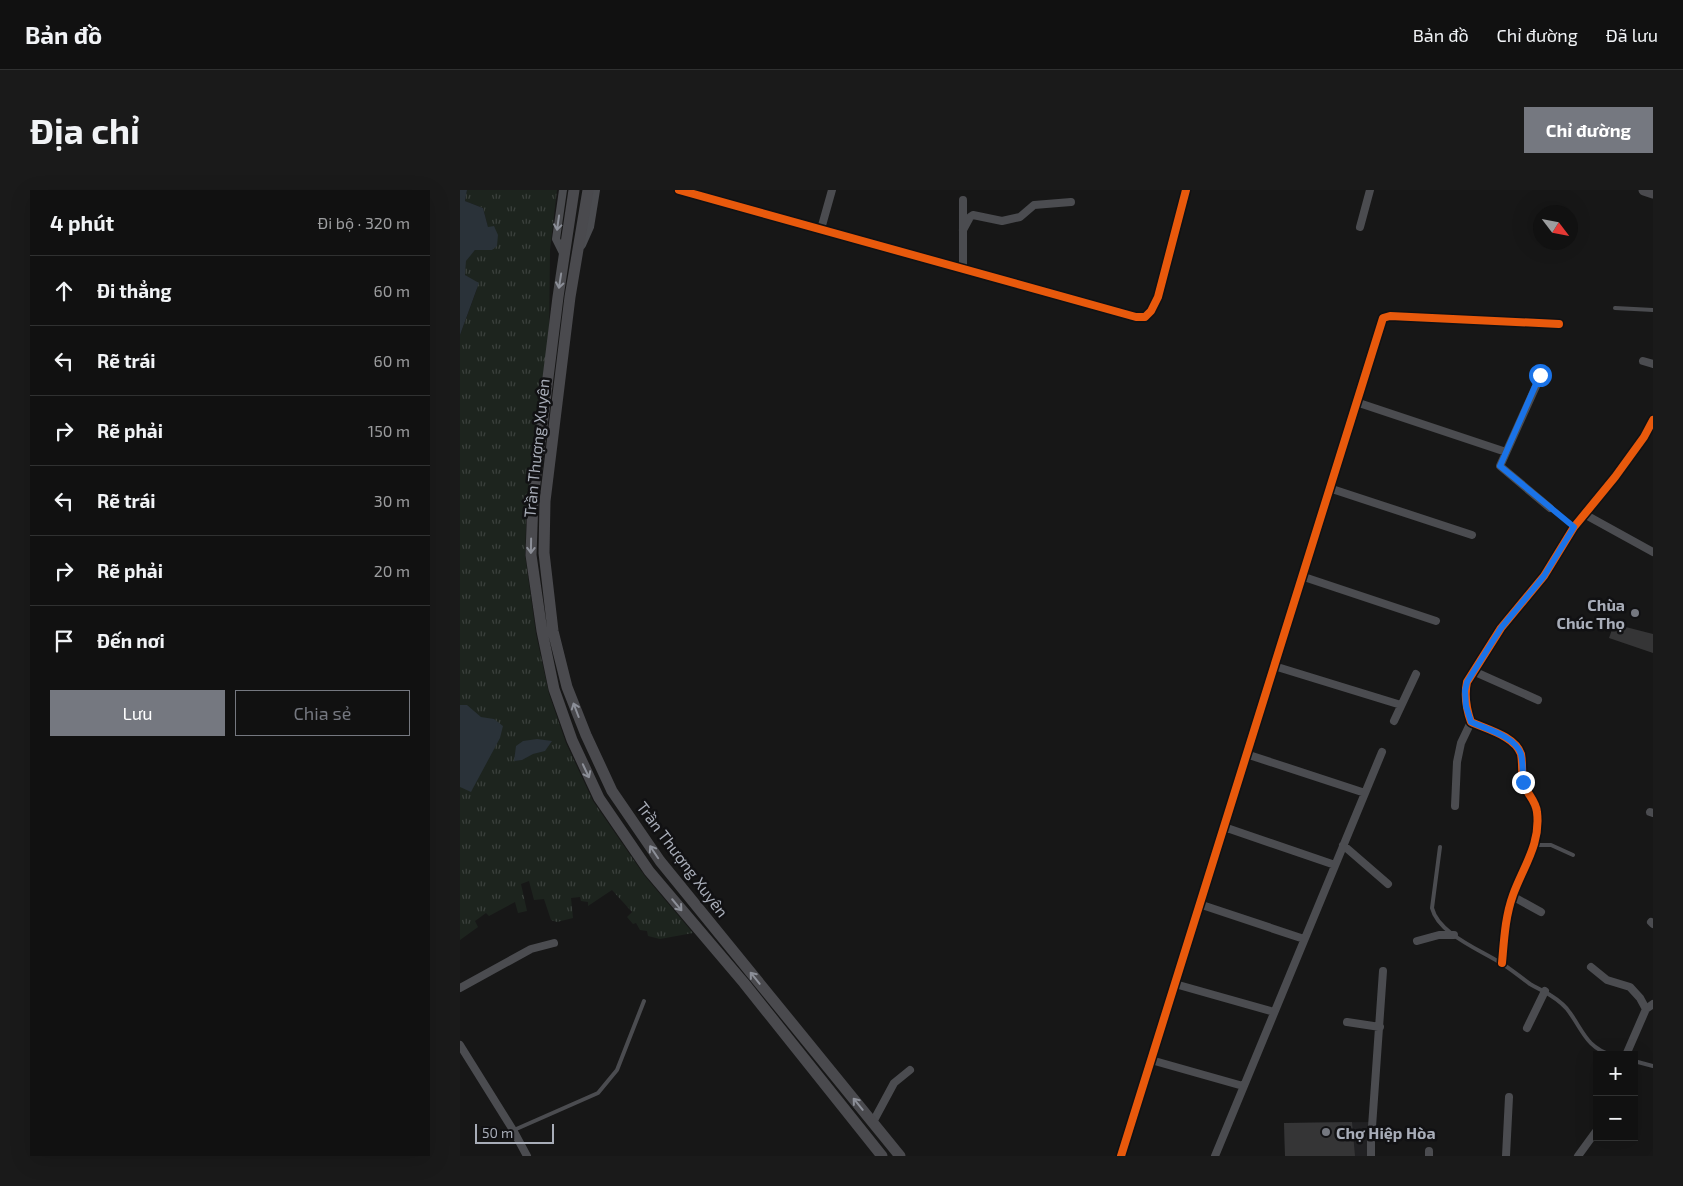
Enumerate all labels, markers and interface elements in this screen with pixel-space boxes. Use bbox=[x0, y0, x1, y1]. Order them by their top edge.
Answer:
text: Bản đồ bbox=[25, 20, 102, 49]
text: Bản đồ bbox=[1413, 24, 1469, 46]
text: Chỉ đường bbox=[1497, 24, 1578, 46]
text: Đã lưu bbox=[1606, 24, 1658, 46]
button: Chỉ đường bbox=[1524, 107, 1653, 153]
text: Địa chỉ bbox=[30, 109, 140, 151]
north arrow bbox=[1533, 205, 1578, 250]
text: 4 phút bbox=[50, 210, 114, 235]
text: Đi bộ · 320 m bbox=[318, 213, 410, 232]
one-way arrow bbox=[553, 215, 563, 231]
one-way arrow bbox=[555, 272, 565, 288]
icon: ahead bbox=[50, 277, 78, 305]
text: Đi thẳng bbox=[97, 279, 172, 302]
text: 60 m bbox=[374, 281, 410, 300]
icon: left bbox=[50, 347, 78, 375]
text: Rẽ trái bbox=[97, 349, 156, 372]
text: 60 m bbox=[374, 351, 410, 370]
route start bbox=[1529, 364, 1552, 387]
street label: Trần Thượng Xuyên bbox=[519, 378, 553, 518]
icon: right bbox=[50, 417, 78, 445]
text: Rẽ phải bbox=[97, 419, 163, 442]
text: 150 m bbox=[368, 421, 410, 440]
icon: left bbox=[50, 487, 78, 515]
text: Rẽ trái bbox=[97, 489, 156, 512]
text: 30 m bbox=[374, 491, 410, 510]
one-way arrow bbox=[527, 538, 536, 554]
icon: right bbox=[50, 557, 78, 585]
text: Rẽ phải bbox=[97, 559, 163, 582]
text: 20 m bbox=[374, 561, 410, 580]
place label: Chùa Chúc Thọ bbox=[1557, 595, 1625, 632]
marker: Chùa Chúc Thọ bbox=[1629, 607, 1641, 619]
icon: arrive bbox=[50, 627, 78, 655]
text: Đến nơi bbox=[97, 629, 165, 652]
button: Lưu bbox=[50, 690, 225, 736]
button: Chia sẻ bbox=[235, 690, 410, 736]
one-way arrow bbox=[571, 703, 580, 718]
one-way arrow bbox=[582, 763, 592, 778]
route end bbox=[1512, 771, 1535, 794]
street label: Trần Thượng Xuyên bbox=[633, 797, 733, 921]
one-way arrow bbox=[648, 845, 659, 859]
one-way arrow bbox=[671, 898, 682, 911]
one-way arrow bbox=[750, 972, 761, 985]
map controls bbox=[1593, 1051, 1638, 1141]
button: + bbox=[1593, 1051, 1638, 1096]
button: − bbox=[1593, 1096, 1638, 1141]
one-way arrow bbox=[853, 1098, 864, 1111]
scale bar bbox=[475, 1121, 554, 1144]
place label: Chợ Hiệp Hòa bbox=[1336, 1123, 1436, 1142]
text: 50 m bbox=[482, 1124, 513, 1141]
marker: Chợ Hiệp Hòa bbox=[1320, 1126, 1332, 1138]

